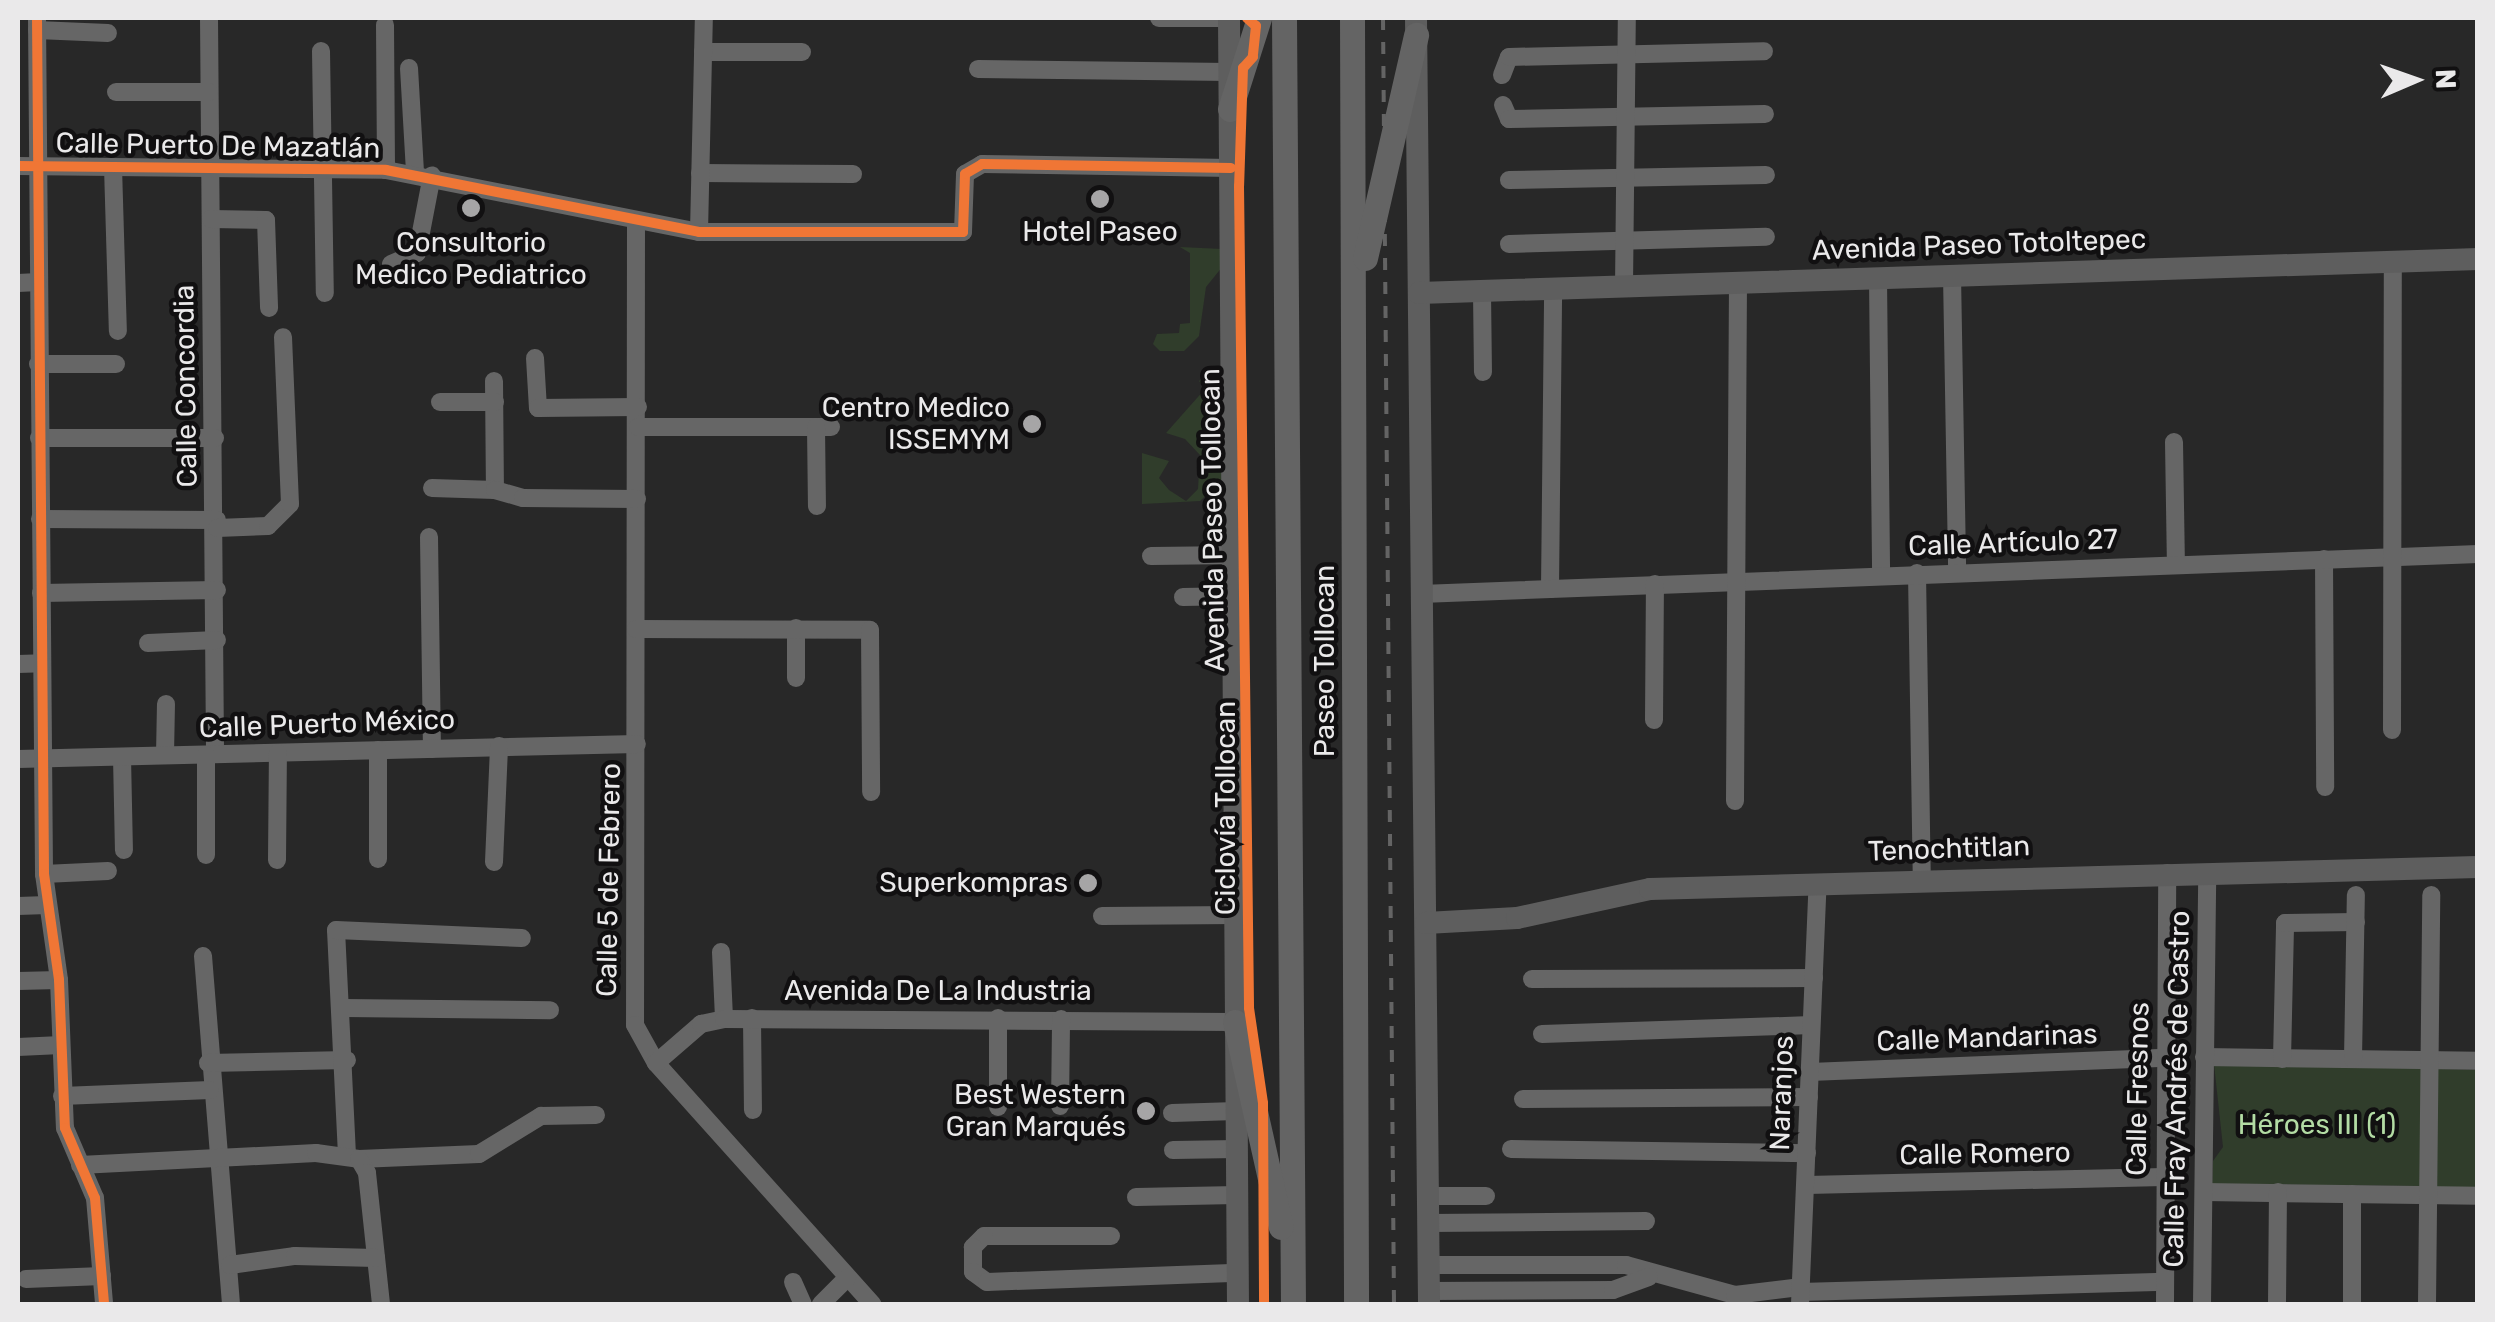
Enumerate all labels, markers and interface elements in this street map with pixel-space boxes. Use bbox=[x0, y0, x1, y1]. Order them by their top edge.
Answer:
north arrow bbox=[2365, 30, 2465, 130]
text: N bbox=[2429, 68, 2462, 90]
street label: Calle Puerto De Mazatlán bbox=[55, 126, 381, 166]
marker: Hotel Paseo bbox=[1089, 188, 1111, 210]
marker: Consultorio Medico Pediatrico bbox=[458, 195, 484, 221]
place label: Hotel Paseo bbox=[1022, 215, 1178, 249]
street label: Avenida Paseo Totoltepec bbox=[1811, 222, 2147, 268]
place label: Consultorio Medico Pediatrico bbox=[355, 226, 587, 292]
street label: Calle Concordia bbox=[167, 284, 205, 488]
street label: Avenida Paseo Tollocan bbox=[1194, 367, 1232, 673]
place label: Centro Medico ISSEMYM bbox=[822, 391, 1010, 457]
marker: Centro Medico ISSEMYM bbox=[1019, 411, 1045, 437]
street label: Calle Artículo 27 bbox=[1907, 523, 2119, 563]
street label: Paseo Tollocan bbox=[1308, 564, 1342, 758]
street label: Ciclovía Tollocan bbox=[1209, 700, 1243, 916]
street label: Calle Puerto México bbox=[198, 703, 456, 745]
street label: Calle 5 de Febrero bbox=[590, 763, 628, 997]
street label: Tenochtitlan bbox=[1867, 829, 2031, 869]
place label: Superkompras bbox=[879, 866, 1068, 900]
marker: Superkompras bbox=[1077, 872, 1099, 894]
street label: Calle Fray Andrés de Castro bbox=[2157, 909, 2197, 1269]
street label: Avenida De La Industria bbox=[784, 974, 1092, 1008]
street label: Calle Fresnos bbox=[2120, 1002, 2156, 1176]
street label: Calle Mandarinas bbox=[1876, 1017, 2098, 1059]
street label: Naranjos bbox=[1763, 1035, 1801, 1151]
place label: Best Western Gran Marqués bbox=[946, 1078, 1126, 1144]
marker: Best Western Gran Marqués bbox=[1135, 1100, 1157, 1122]
park label: Héroes III (1) bbox=[2238, 1108, 2396, 1142]
street label: Calle Romero bbox=[1899, 1136, 2071, 1172]

